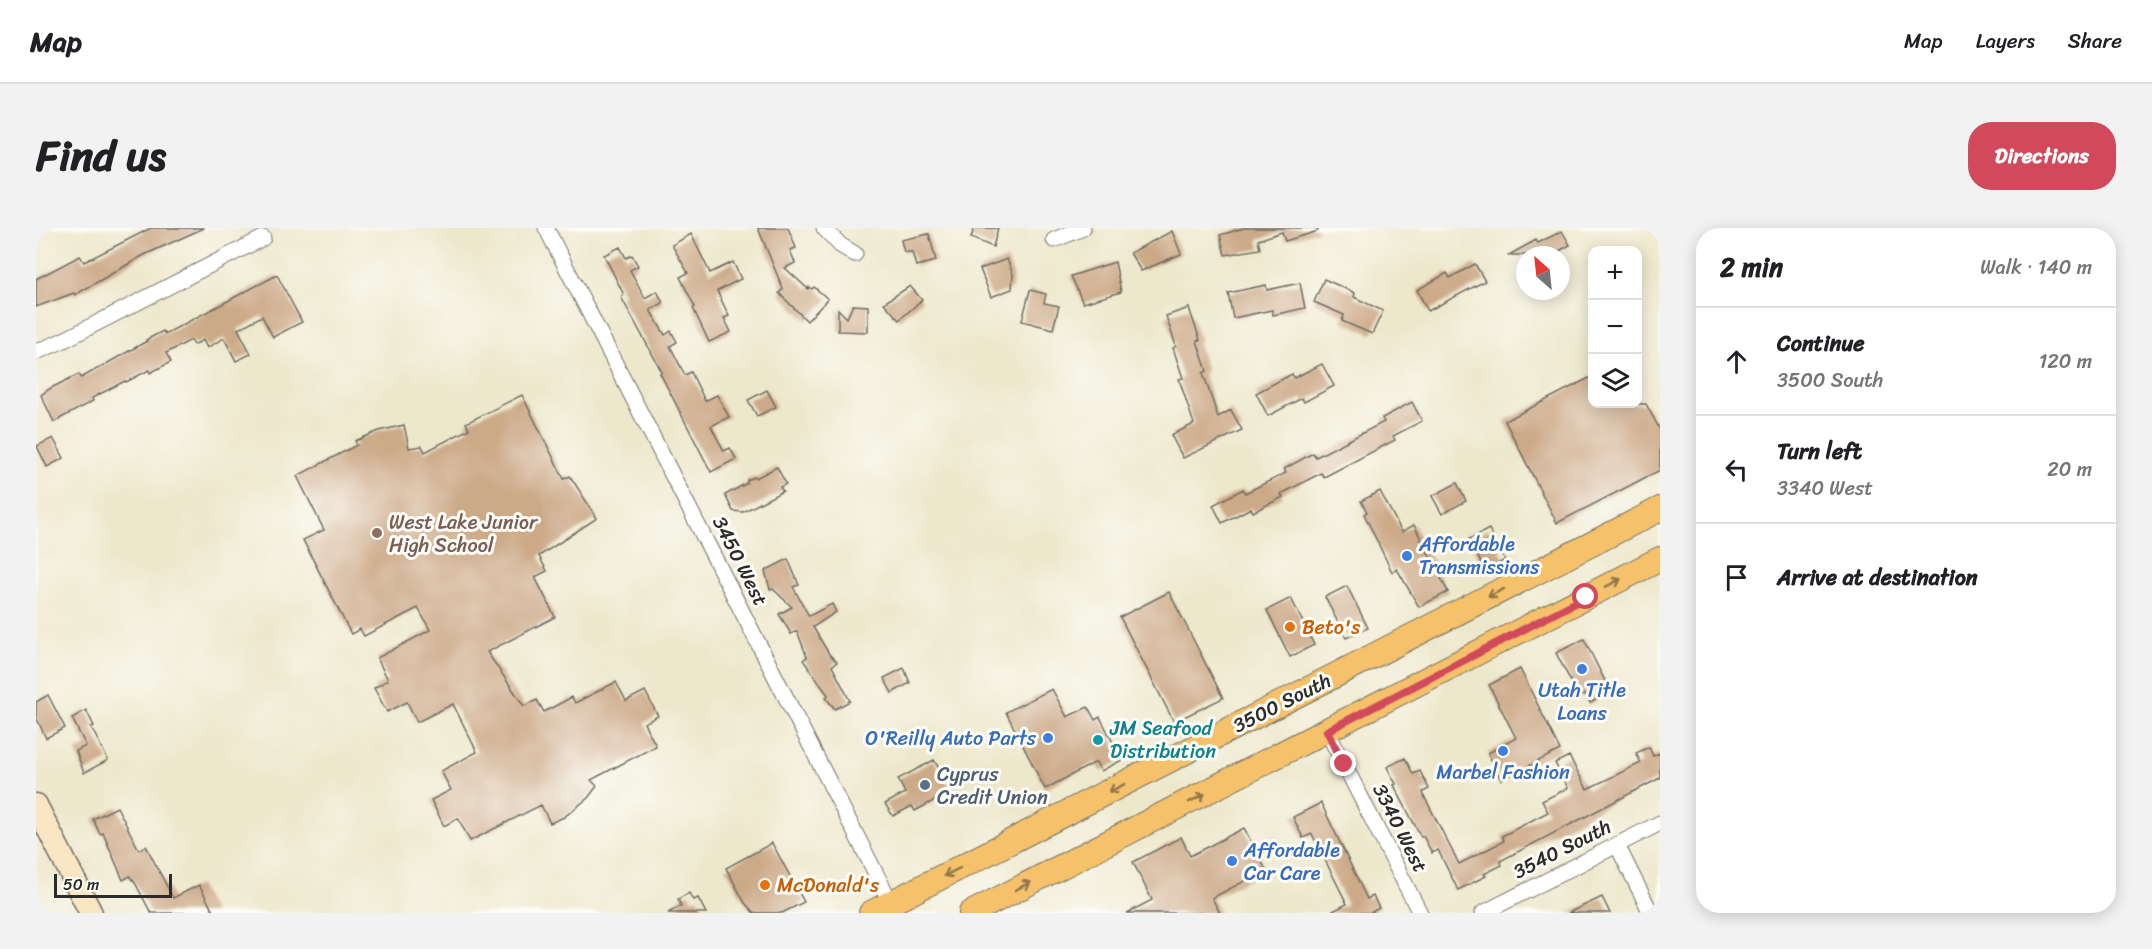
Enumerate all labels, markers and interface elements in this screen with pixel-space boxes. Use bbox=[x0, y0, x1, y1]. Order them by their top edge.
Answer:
text: Map bbox=[30, 17, 82, 66]
text: Map bbox=[1904, 22, 1943, 60]
text: Layers bbox=[1976, 22, 2035, 60]
text: Share bbox=[2068, 22, 2122, 60]
text: Find us bbox=[36, 119, 166, 193]
button: Directions bbox=[1968, 122, 2116, 190]
text: 2 min bbox=[1720, 244, 1783, 290]
north arrow bbox=[1516, 246, 1570, 300]
map controls bbox=[1588, 246, 1642, 408]
button: + bbox=[1588, 246, 1642, 300]
text: Walk · 140 m bbox=[1980, 250, 2092, 285]
button: − bbox=[1588, 300, 1642, 354]
text: Continue bbox=[1777, 324, 1865, 363]
text: 120 m bbox=[2039, 344, 2092, 379]
icon: ahead bbox=[1720, 345, 1753, 378]
button: layers bbox=[1588, 354, 1642, 408]
text: 3500 South bbox=[1777, 363, 1883, 398]
text: Turn left bbox=[1777, 432, 1862, 471]
text: 20 m bbox=[2047, 452, 2092, 487]
icon: left bbox=[1720, 453, 1753, 486]
text: 3340 West bbox=[1777, 471, 1873, 506]
place label: West Lake Junior High School bbox=[389, 505, 539, 563]
street label: 3450 West bbox=[702, 510, 778, 612]
marker: West Lake Junior High School bbox=[370, 526, 384, 540]
place label: Affordable Transmissions bbox=[1418, 527, 1540, 585]
marker: Affordable Transmissions bbox=[1400, 549, 1414, 563]
text: Arrive at destination bbox=[1777, 558, 1978, 597]
icon: arrive bbox=[1720, 561, 1753, 594]
one-way arrow bbox=[1603, 577, 1621, 588]
route start bbox=[1572, 583, 1598, 609]
one-way arrow bbox=[1487, 588, 1505, 600]
place label: Beto's bbox=[1302, 610, 1361, 645]
marker: Beto's bbox=[1283, 620, 1297, 634]
marker: Utah Title Loans bbox=[1575, 662, 1589, 676]
street label: 3500 South bbox=[1227, 663, 1337, 743]
place label: Utah Title Loans bbox=[1538, 673, 1626, 731]
place label: JM Seafood Distribution bbox=[1109, 711, 1216, 769]
place label: O'Reilly Auto Parts bbox=[865, 721, 1037, 756]
marker: O'Reilly Auto Parts bbox=[1041, 731, 1055, 745]
marker: JM Seafood Distribution bbox=[1091, 733, 1105, 747]
marker: Marbel Fashion bbox=[1496, 744, 1510, 758]
route end bbox=[1330, 750, 1356, 776]
place label: Marbel Fashion bbox=[1436, 755, 1570, 790]
place label: Cyprus Credit Union bbox=[937, 757, 1048, 815]
street label: 3340 West bbox=[1363, 777, 1437, 879]
marker: Cyprus Credit Union bbox=[918, 778, 932, 792]
one-way arrow bbox=[1109, 782, 1126, 794]
one-way arrow bbox=[1188, 792, 1205, 804]
street label: 3540 South bbox=[1507, 809, 1617, 889]
place label: Affordable Car Care bbox=[1243, 833, 1340, 891]
marker: Affordable Car Care bbox=[1225, 854, 1239, 868]
one-way arrow bbox=[943, 866, 961, 878]
place label: McDonald's bbox=[777, 868, 880, 903]
text: 50 m bbox=[63, 870, 99, 899]
scale bar bbox=[54, 871, 172, 898]
marker: McDonald's bbox=[758, 878, 772, 892]
one-way arrow bbox=[1014, 880, 1032, 892]

